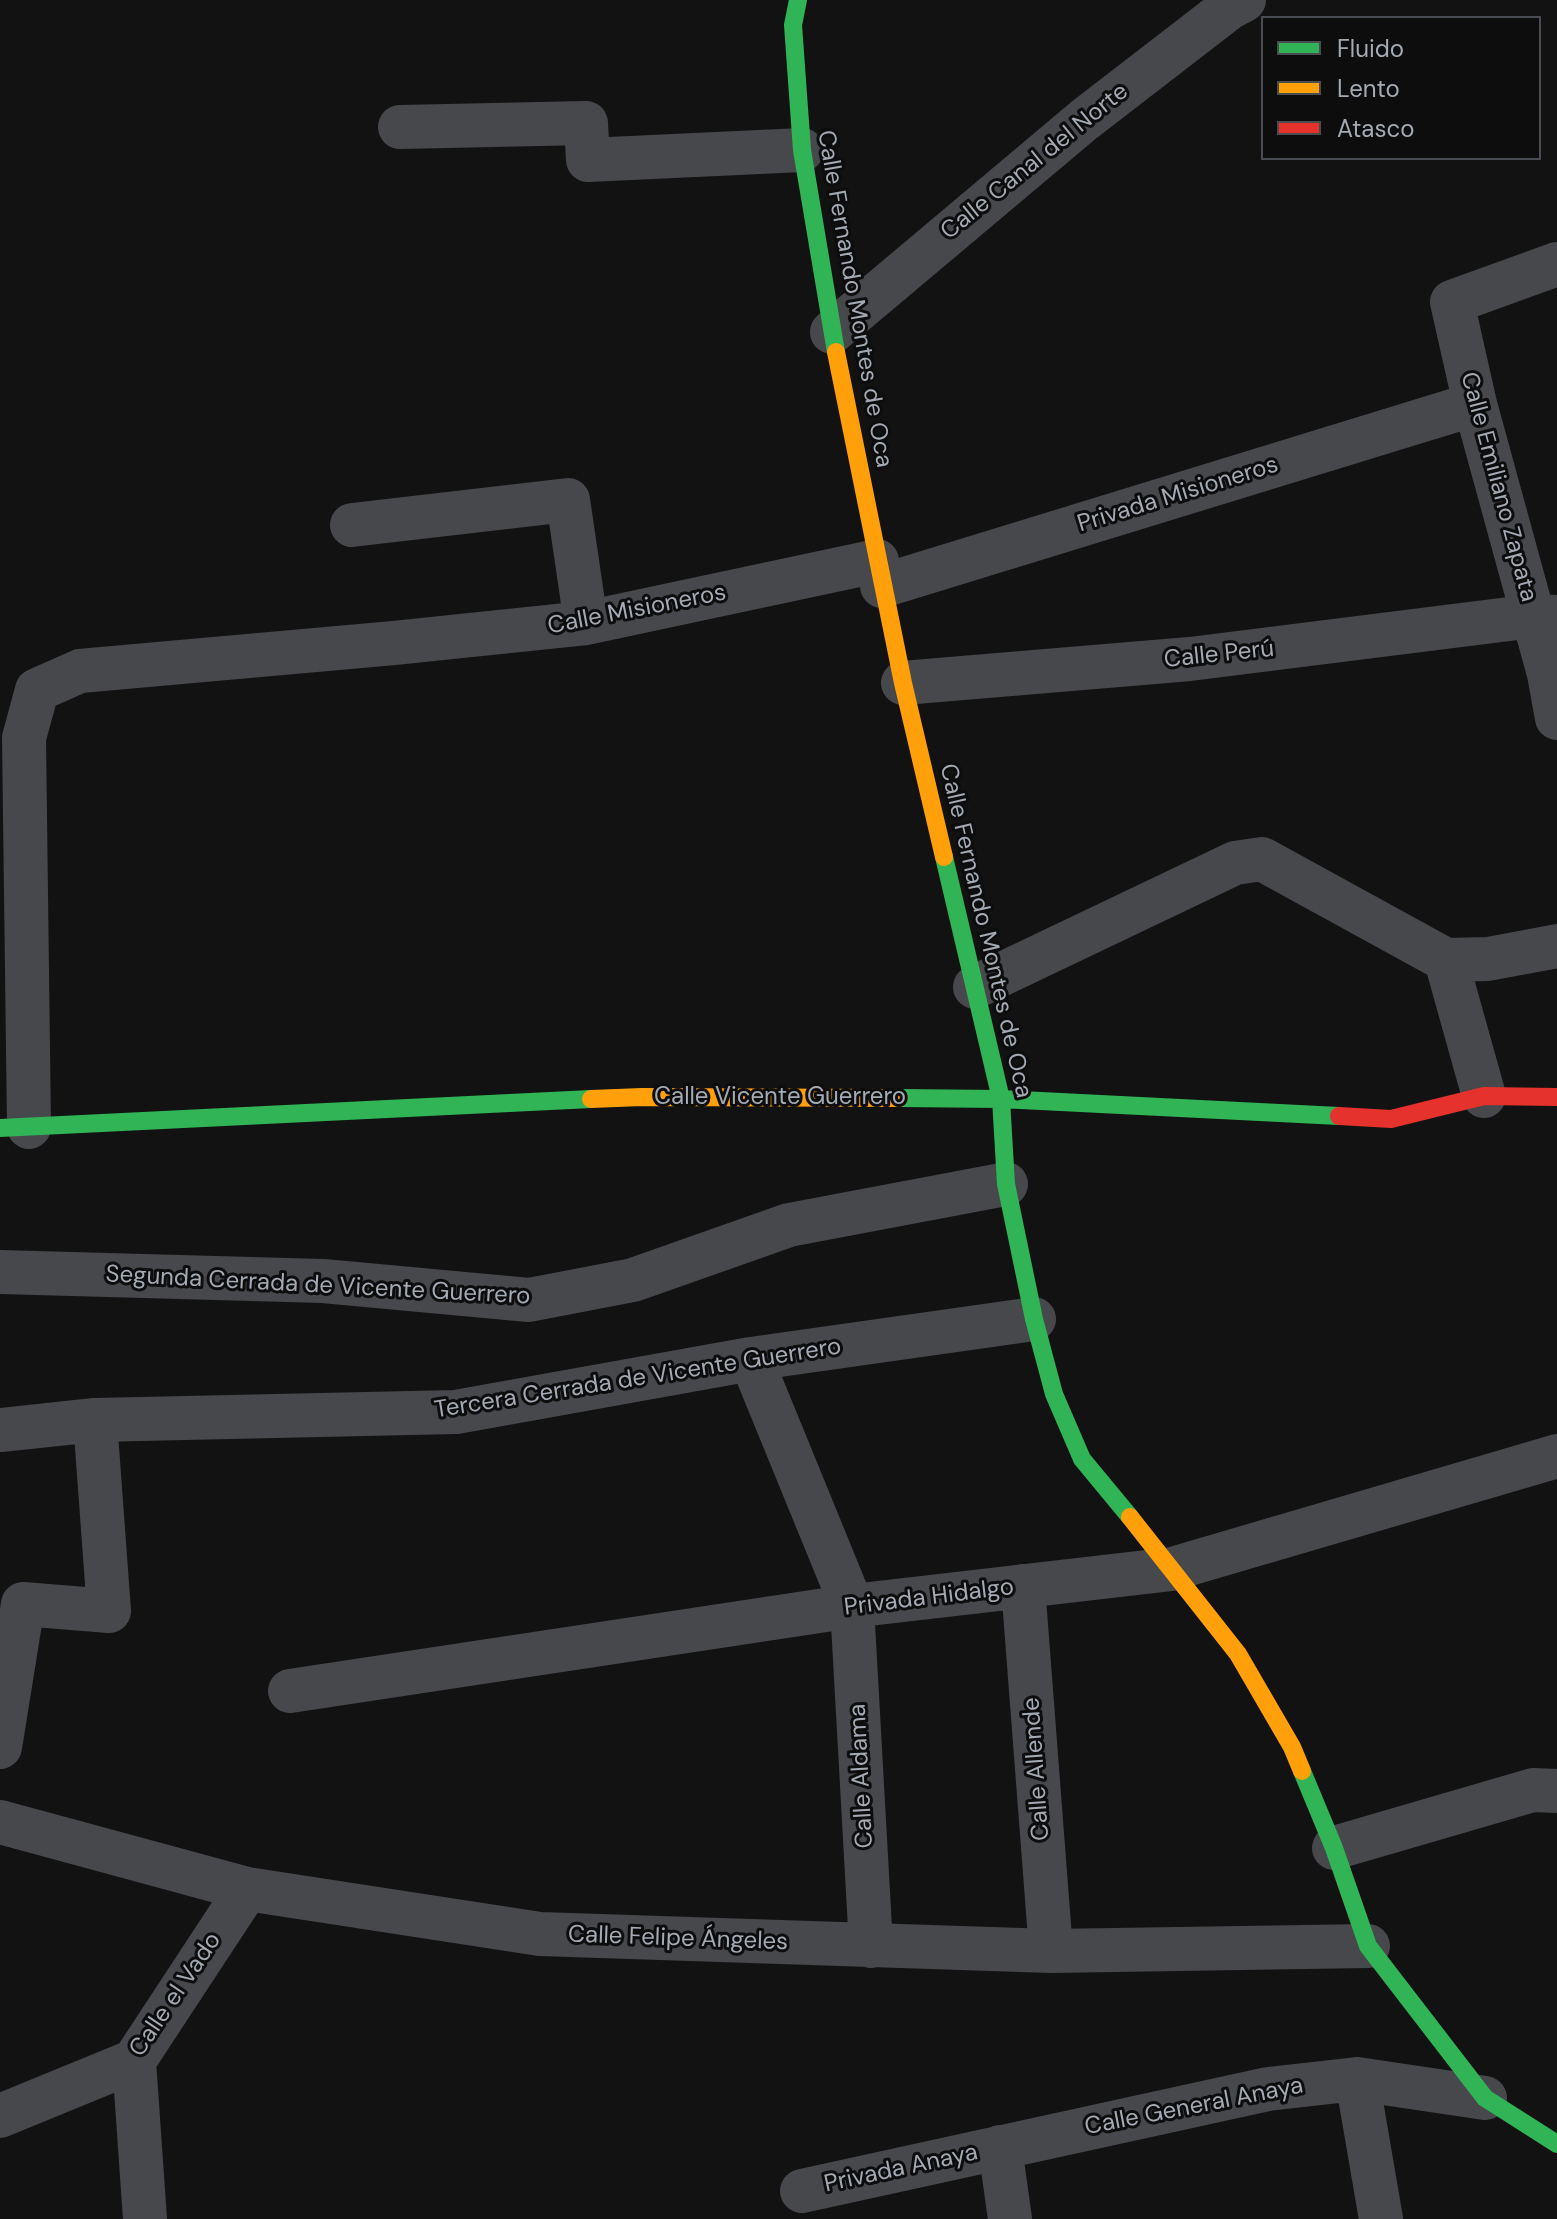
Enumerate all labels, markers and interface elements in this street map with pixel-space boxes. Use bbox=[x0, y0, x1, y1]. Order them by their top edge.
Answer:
legend bbox=[1261, 16, 1541, 160]
text: Fluido bbox=[1337, 33, 1404, 64]
text: Lento bbox=[1337, 73, 1400, 104]
street label: Calle Canal del Norte bbox=[936, 78, 1134, 246]
text: Atasco bbox=[1337, 113, 1414, 144]
street label: Calle Fernando Montes de Oca bbox=[810, 128, 898, 470]
street label: Calle Emiliano Zapata bbox=[1453, 369, 1543, 605]
street label: Privada Misioneros bbox=[1074, 451, 1282, 539]
street label: Calle Misioneros bbox=[545, 579, 729, 641]
street label: Calle Perú bbox=[1163, 635, 1275, 675]
street label: Calle Fernando Montes de Oca bbox=[933, 761, 1037, 1101]
street label: Calle Vicente Guerrero bbox=[654, 1084, 906, 1112]
street label: Segunda Cerrada de Vicente Guerrero bbox=[105, 1260, 531, 1312]
street label: Tercera Cerrada de Vicente Guerrero bbox=[433, 1333, 843, 1425]
street label: Privada Hidalgo bbox=[842, 1573, 1016, 1623]
street label: Calle Allende bbox=[1018, 1696, 1056, 1842]
street label: Calle Aldama bbox=[844, 1703, 880, 1849]
street label: Calle Felipe Ángeles bbox=[567, 1921, 789, 1957]
street label: Calle el Vado bbox=[124, 1928, 228, 2062]
street label: Calle General Anaya bbox=[1082, 2072, 1306, 2142]
street label: Privada Anaya bbox=[822, 2139, 980, 2199]

